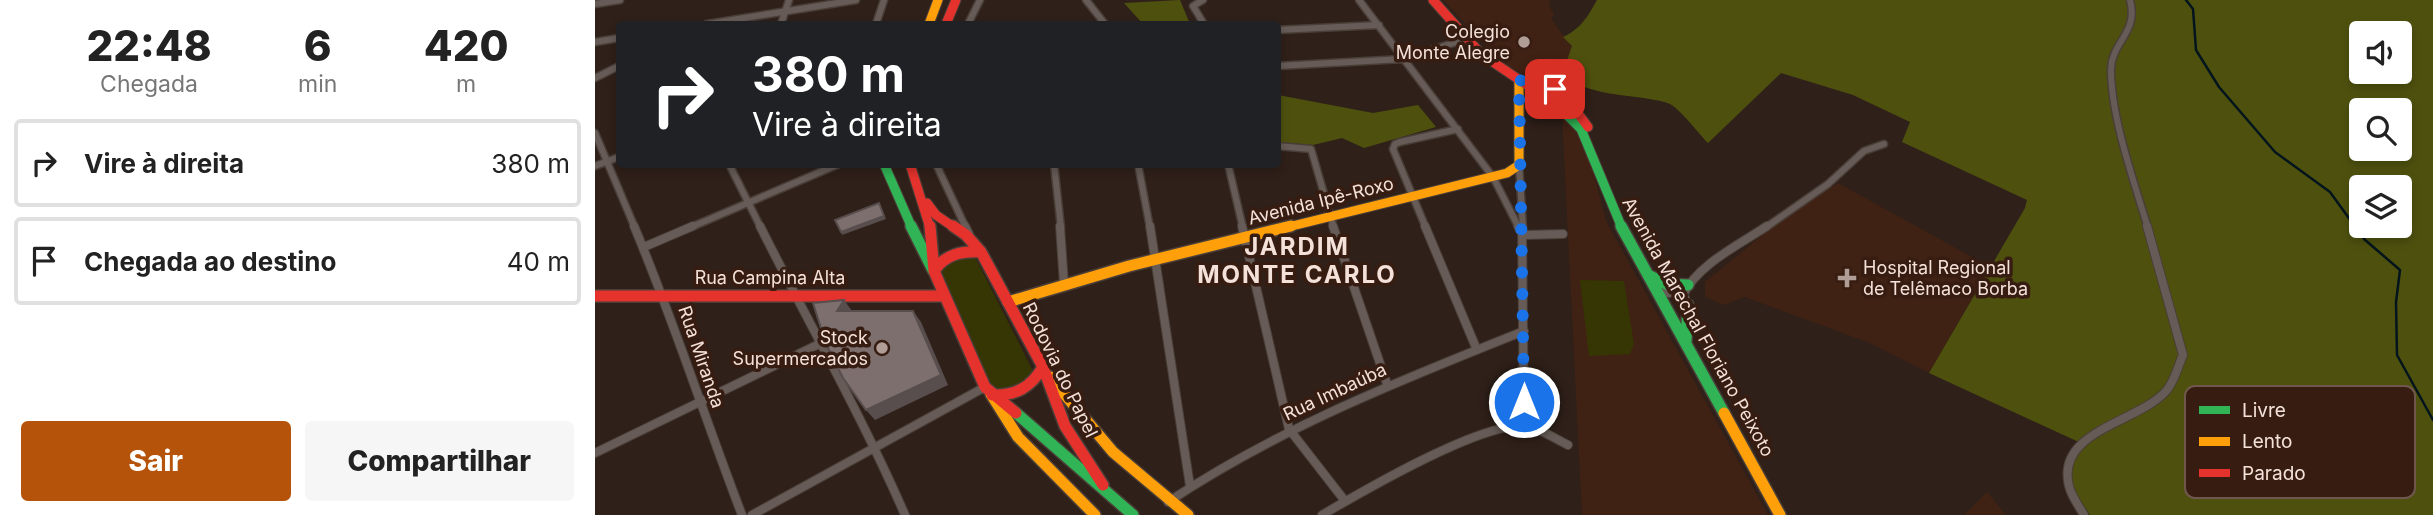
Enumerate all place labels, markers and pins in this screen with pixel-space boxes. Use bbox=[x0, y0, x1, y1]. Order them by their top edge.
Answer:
place label: Colegio Monte Alegre bbox=[1396, 21, 1510, 63]
marker: Colegio Monte Alegre bbox=[1516, 34, 1532, 50]
pin bbox=[1525, 59, 1585, 119]
place label: Hospital Regional de Telêmaco Borba bbox=[1863, 257, 2028, 299]
marker: Hospital Regional de Telêmaco Borba bbox=[1837, 268, 1857, 288]
place label: Stock Supermercados bbox=[733, 327, 868, 369]
marker: Stock Supermercados bbox=[874, 340, 890, 356]

